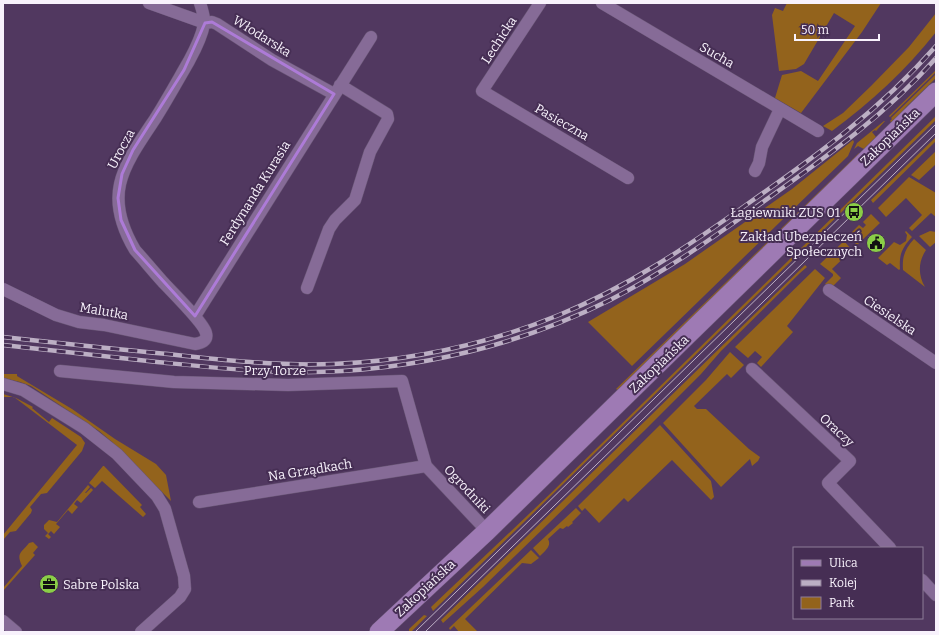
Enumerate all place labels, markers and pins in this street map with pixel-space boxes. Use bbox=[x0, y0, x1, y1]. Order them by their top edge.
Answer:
bus stop icon: Łagiewniki ZUS 01 bbox=[843, 201, 865, 223]
place label: Łagiewniki ZUS 01 bbox=[730, 205, 841, 220]
place label: Zakład Ubezpieczeń Społecznych bbox=[740, 229, 863, 259]
public building icon: Zakład Ubezpieczeń Społecznych bbox=[865, 232, 887, 254]
office icon: Sabre Polska bbox=[38, 573, 60, 595]
place label: Sabre Polska bbox=[63, 577, 139, 592]

